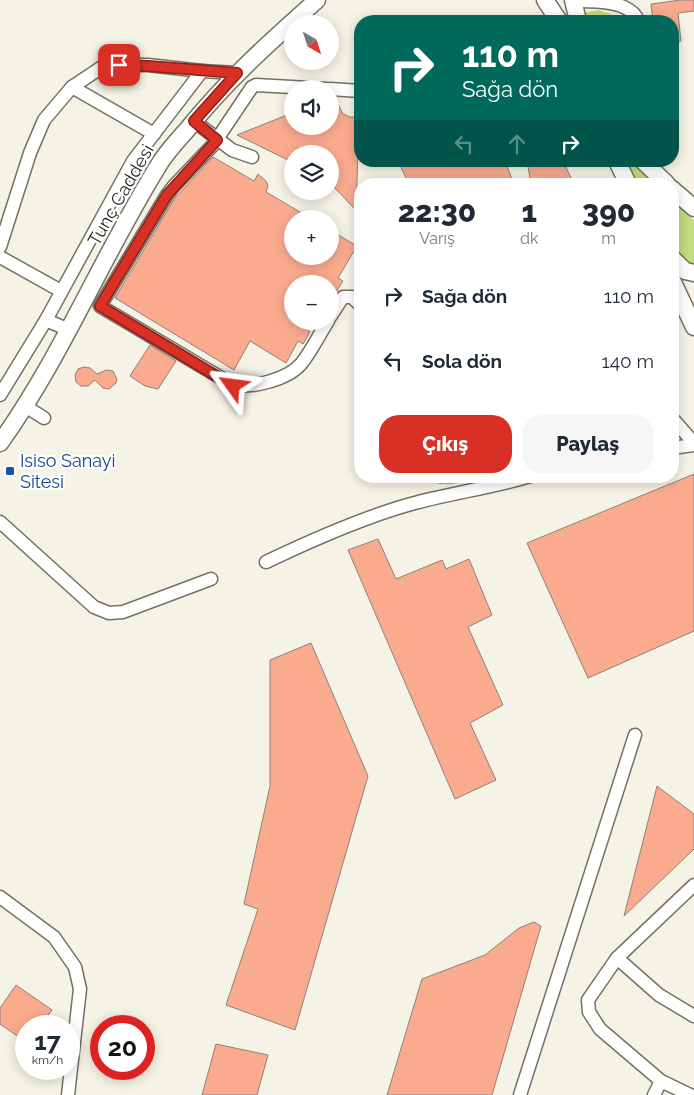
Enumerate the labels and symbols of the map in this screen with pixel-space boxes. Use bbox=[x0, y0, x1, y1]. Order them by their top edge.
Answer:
north arrow bbox=[284, 15, 339, 70]
pin bbox=[98, 44, 140, 86]
street label: Tunç Caddesi bbox=[83, 141, 158, 249]
position arrow bbox=[206, 359, 258, 411]
place label: Isiso Sanayi Sitesi bbox=[20, 450, 115, 492]
marker: Isiso Sanayi Sitesi bbox=[4, 465, 16, 477]
speed limit sign: 20 bbox=[90, 1015, 155, 1080]

